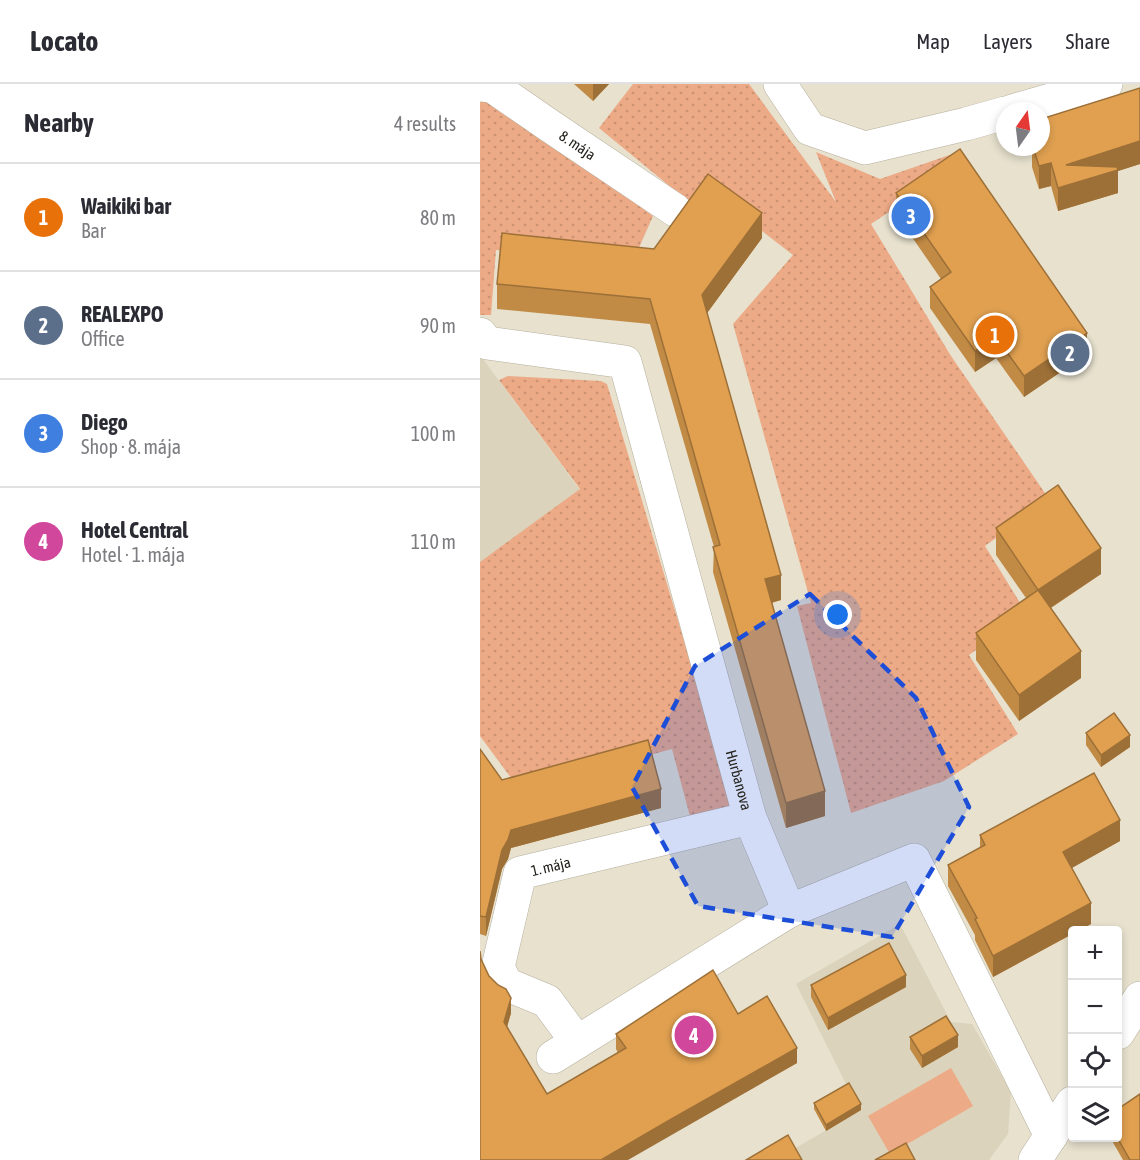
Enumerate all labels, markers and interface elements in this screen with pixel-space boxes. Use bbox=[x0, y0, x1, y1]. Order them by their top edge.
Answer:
text: Locato bbox=[30, 25, 98, 57]
text: Map bbox=[916, 29, 950, 53]
text: Layers bbox=[983, 29, 1033, 53]
text: Share bbox=[1066, 29, 1110, 53]
north arrow bbox=[996, 102, 1050, 156]
text: Nearby bbox=[24, 108, 94, 138]
text: 4 results bbox=[394, 112, 456, 135]
street label: 8. mája bbox=[556, 126, 599, 163]
text: Waikiki bar bbox=[81, 193, 171, 219]
pin: 3 bbox=[892, 194, 930, 238]
text: 1 bbox=[39, 206, 48, 229]
text: 80 m bbox=[420, 206, 456, 229]
text: Bar bbox=[81, 219, 106, 242]
text: REALEXPO bbox=[81, 301, 164, 327]
pin: 1 bbox=[976, 312, 1014, 358]
text: 2 bbox=[39, 314, 48, 337]
text: 90 m bbox=[420, 314, 456, 337]
text: Office bbox=[81, 327, 125, 350]
pin: 2 bbox=[1050, 330, 1090, 376]
text: Diego bbox=[81, 409, 128, 435]
text: 3 bbox=[39, 422, 48, 445]
text: 100 m bbox=[411, 422, 456, 445]
text: Shop · 8. mája bbox=[81, 435, 181, 458]
text: Hotel Central bbox=[81, 517, 188, 543]
text: 4 bbox=[39, 530, 48, 553]
text: 110 m bbox=[411, 530, 456, 553]
text: Hotel · 1. mája bbox=[81, 543, 185, 566]
your location bbox=[823, 600, 852, 629]
street label: Hurbanova bbox=[723, 748, 756, 812]
street label: 1. mája bbox=[529, 853, 572, 879]
map controls bbox=[1068, 926, 1122, 1142]
button: + bbox=[1068, 926, 1122, 980]
button: − bbox=[1068, 980, 1122, 1034]
pin: 4 bbox=[674, 1012, 714, 1058]
button: locate bbox=[1068, 1034, 1122, 1088]
button: layers bbox=[1068, 1088, 1122, 1142]

